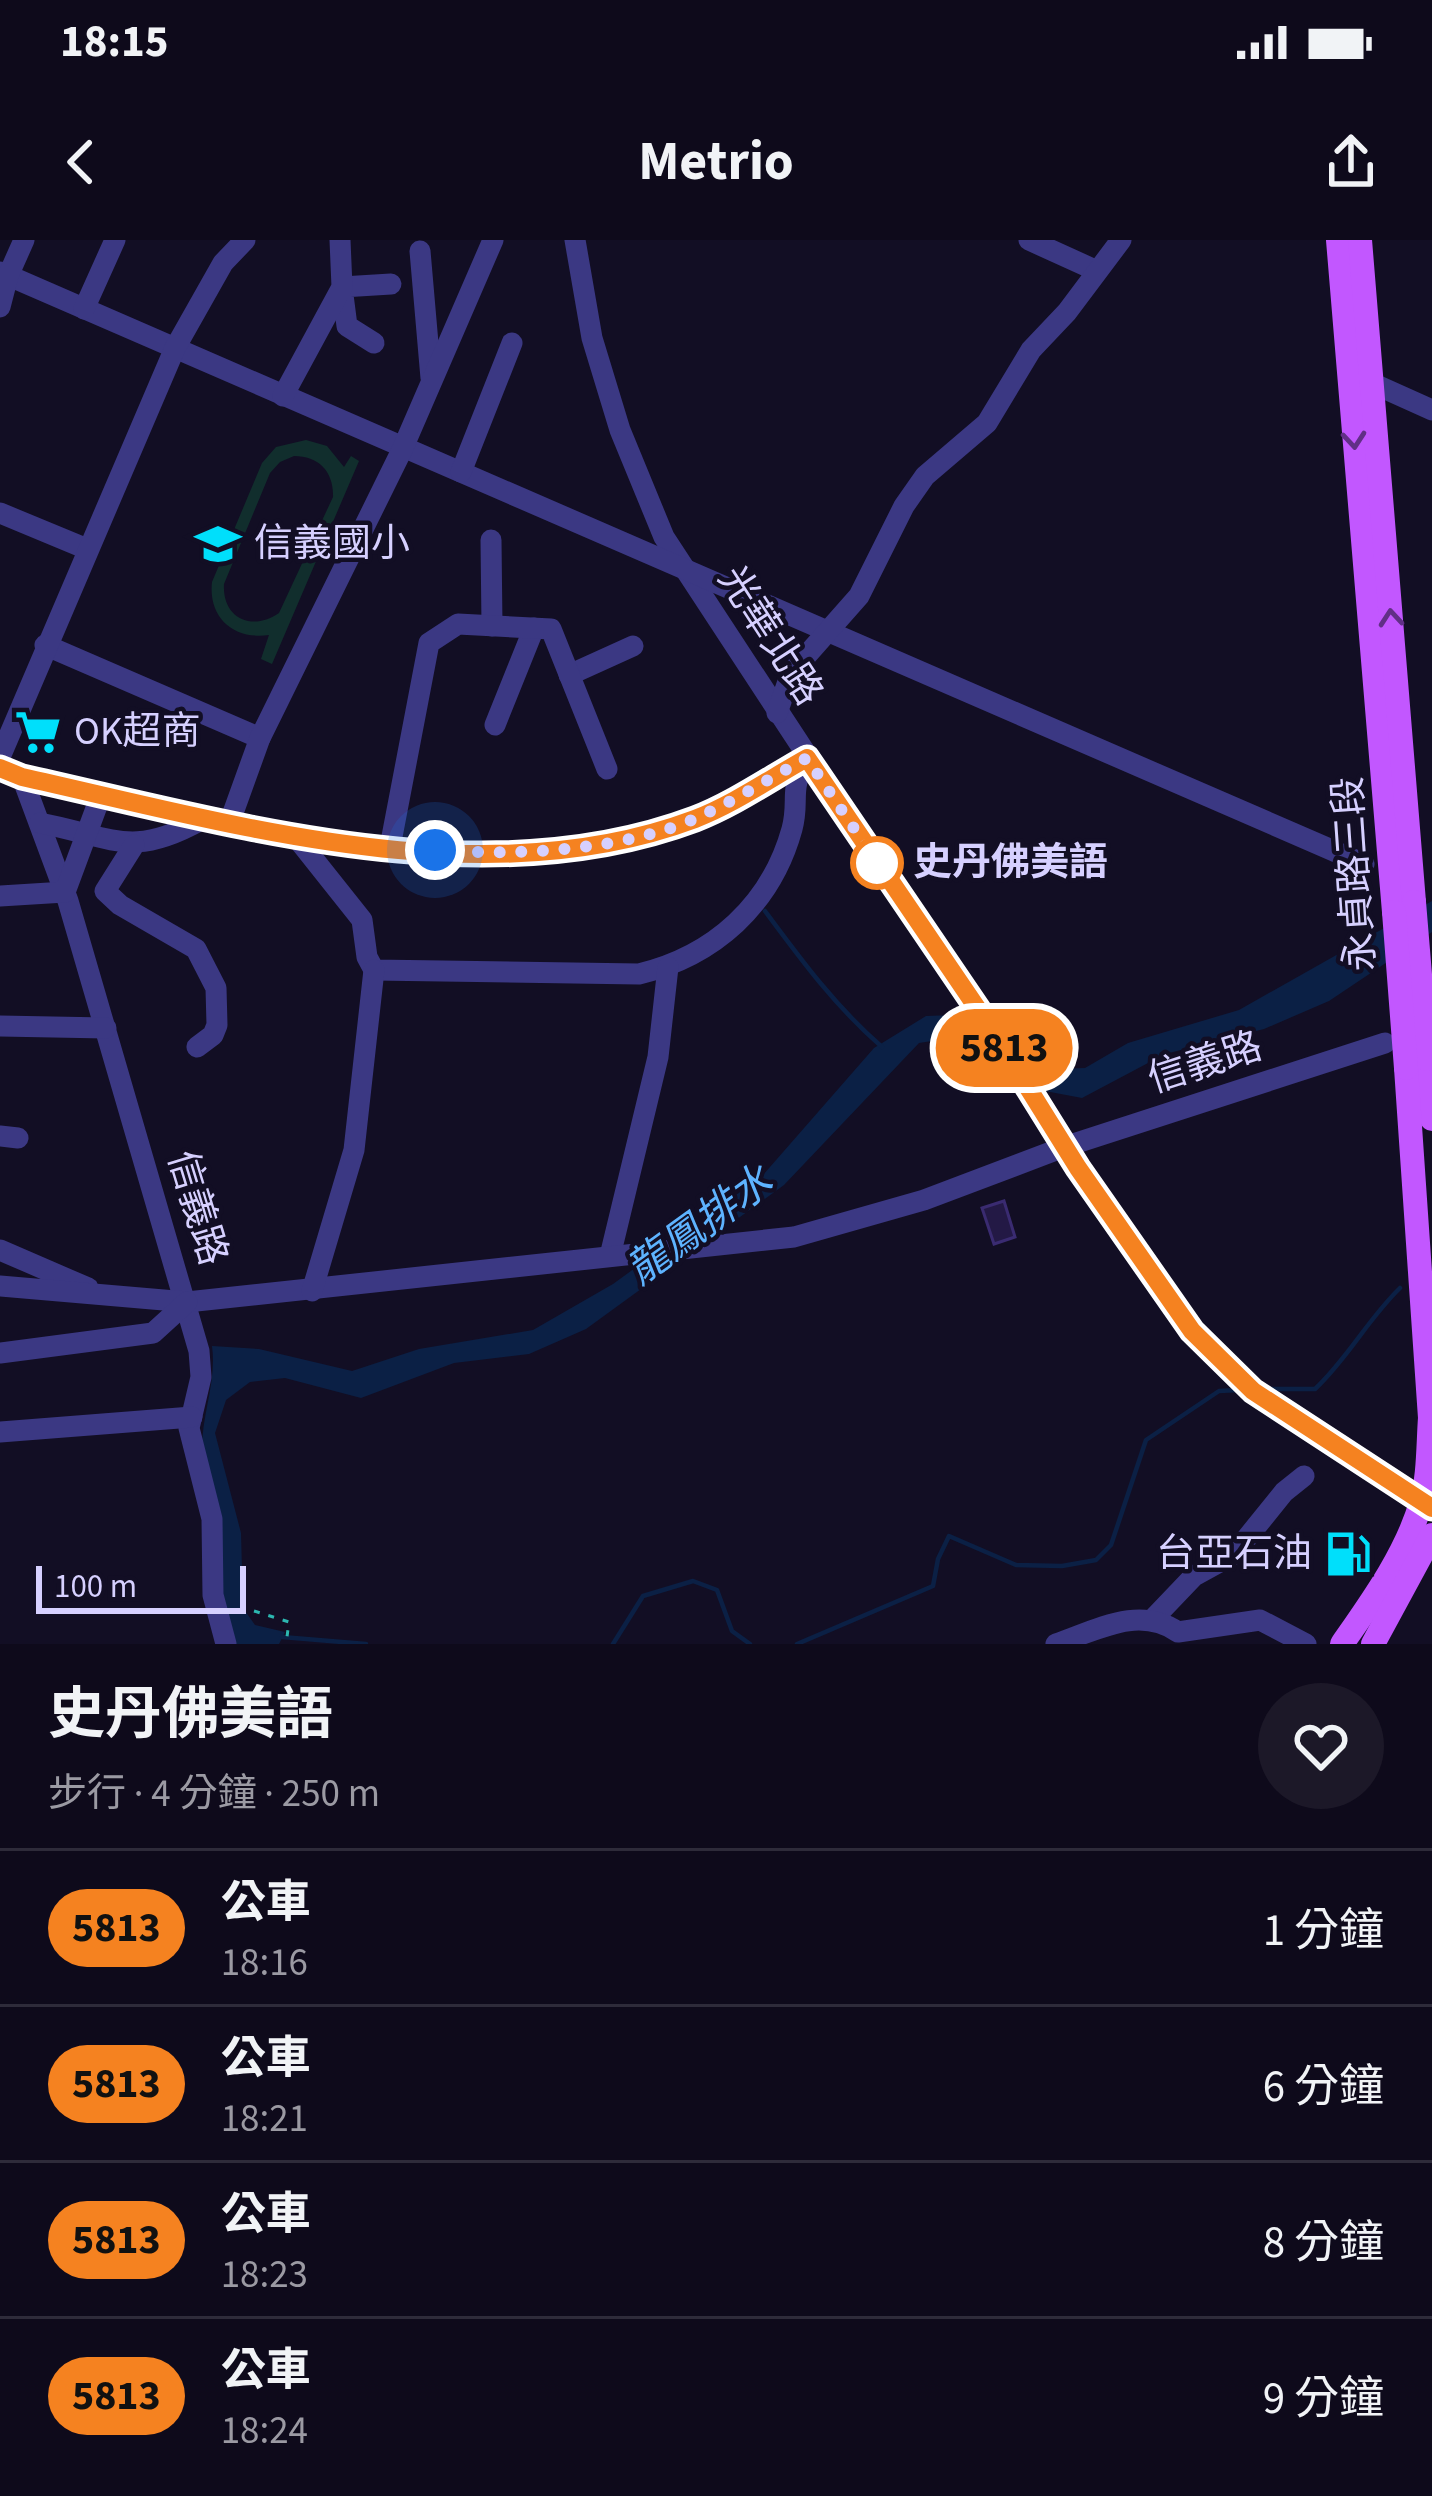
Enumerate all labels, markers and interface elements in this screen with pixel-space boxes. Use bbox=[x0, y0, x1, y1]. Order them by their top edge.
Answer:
text: 18:15 bbox=[60, 10, 169, 74]
text: Metrio bbox=[638, 124, 794, 201]
icon: back bbox=[48, 129, 114, 195]
icon: share bbox=[1318, 129, 1384, 195]
one-way arrow bbox=[1341, 431, 1367, 450]
place label: 信義國小 bbox=[254, 516, 410, 572]
school or university icon: 信義國小 bbox=[193, 519, 243, 569]
street label: 光華北路 bbox=[704, 555, 836, 717]
one-way arrow bbox=[1379, 608, 1404, 627]
place label: OK超商 bbox=[74, 704, 200, 760]
supermarket icon: OK超商 bbox=[13, 707, 63, 757]
street label: 永貞路三段 bbox=[1320, 775, 1390, 973]
your location bbox=[405, 820, 465, 880]
place label: 史丹佛美語 bbox=[913, 835, 1108, 891]
marker: 史丹佛美語 bbox=[852, 838, 902, 888]
line badge: 5813 bbox=[920, 1009, 1088, 1087]
text: 5813 bbox=[960, 1018, 1048, 1078]
street label: 信義路 bbox=[1141, 1018, 1269, 1108]
street label: 信義路 bbox=[153, 1144, 241, 1272]
water label: 龍鳳排水 bbox=[614, 1151, 787, 1300]
place label: 台亞石油 bbox=[1156, 1526, 1312, 1582]
fuel station icon: 台亞石油 bbox=[1323, 1529, 1373, 1579]
scale bar bbox=[36, 1560, 246, 1613]
text: 100 m bbox=[54, 1563, 137, 1610]
text: 史丹佛美語 bbox=[48, 1675, 333, 1756]
button: heart bbox=[1258, 1683, 1384, 1809]
text: 步行 · 4 分鐘 · 250 m bbox=[48, 1766, 380, 1822]
text: 公車 bbox=[221, 1871, 311, 1935]
text: 5813 bbox=[72, 1898, 161, 1958]
text: 1 分鐘 bbox=[1263, 1899, 1384, 1963]
text: 18:16 bbox=[221, 1935, 308, 1991]
text: 公車 bbox=[221, 2027, 311, 2091]
text: 5813 bbox=[72, 2054, 161, 2114]
text: 6 分鐘 bbox=[1263, 2055, 1384, 2119]
text: 18:21 bbox=[221, 2091, 308, 2147]
text: 公車 bbox=[221, 2183, 311, 2247]
text: 5813 bbox=[72, 2210, 161, 2270]
text: 8 分鐘 bbox=[1263, 2211, 1384, 2275]
text: 18:23 bbox=[221, 2247, 308, 2303]
text: 公車 bbox=[221, 2339, 311, 2403]
text: 5813 bbox=[72, 2366, 161, 2426]
text: 9 分鐘 bbox=[1263, 2367, 1384, 2431]
text: 18:24 bbox=[221, 2403, 308, 2459]

